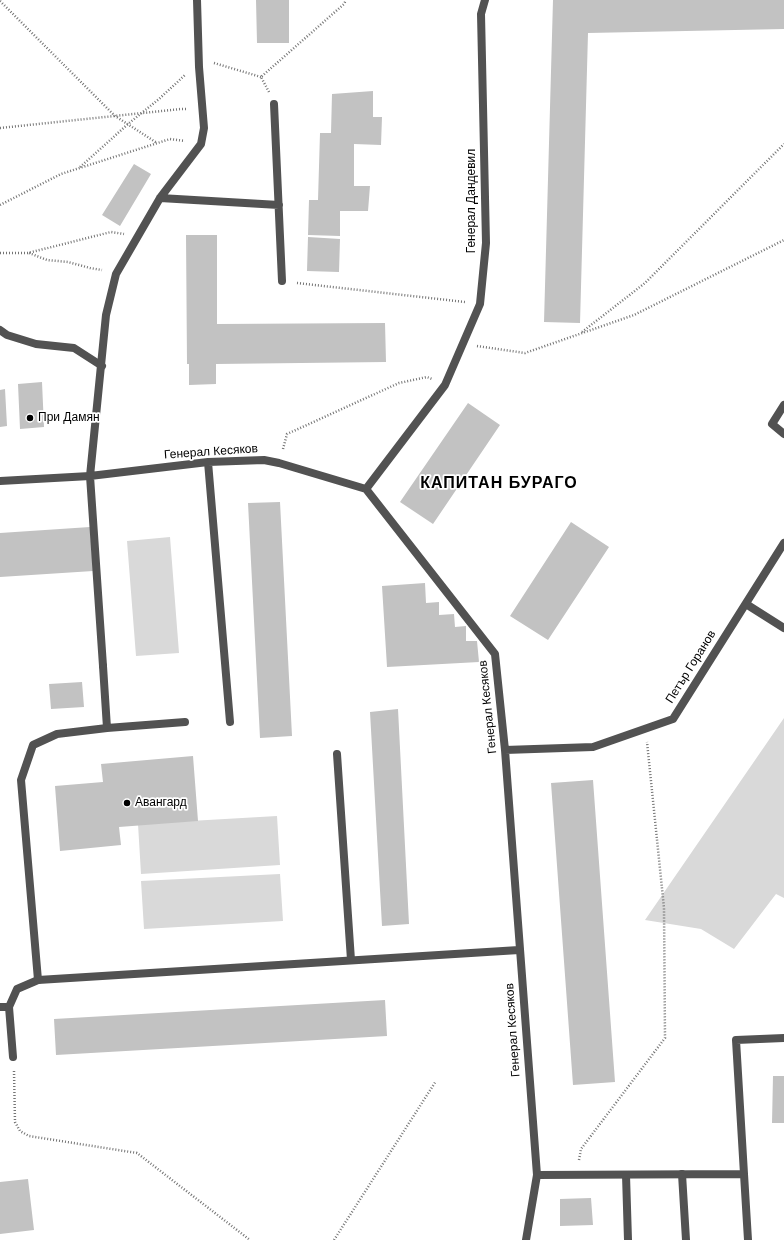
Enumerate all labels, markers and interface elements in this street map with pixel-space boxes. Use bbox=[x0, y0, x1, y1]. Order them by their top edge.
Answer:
street label: Генерал Дандевил bbox=[465, 149, 479, 253]
place label: При Дамян bbox=[38, 411, 100, 425]
marker: При Дамян bbox=[25, 413, 35, 423]
street label: Генерал Кесяков bbox=[164, 442, 258, 462]
district label: КАПИТАН БУРАГО bbox=[420, 474, 578, 494]
street label: Петър Горанов bbox=[663, 628, 719, 706]
street label: Генерал Кесяков bbox=[476, 660, 500, 754]
place label: Авангард bbox=[135, 796, 187, 810]
marker: Авангард bbox=[122, 798, 132, 808]
street label: Генерал Кесяков bbox=[503, 983, 523, 1077]

